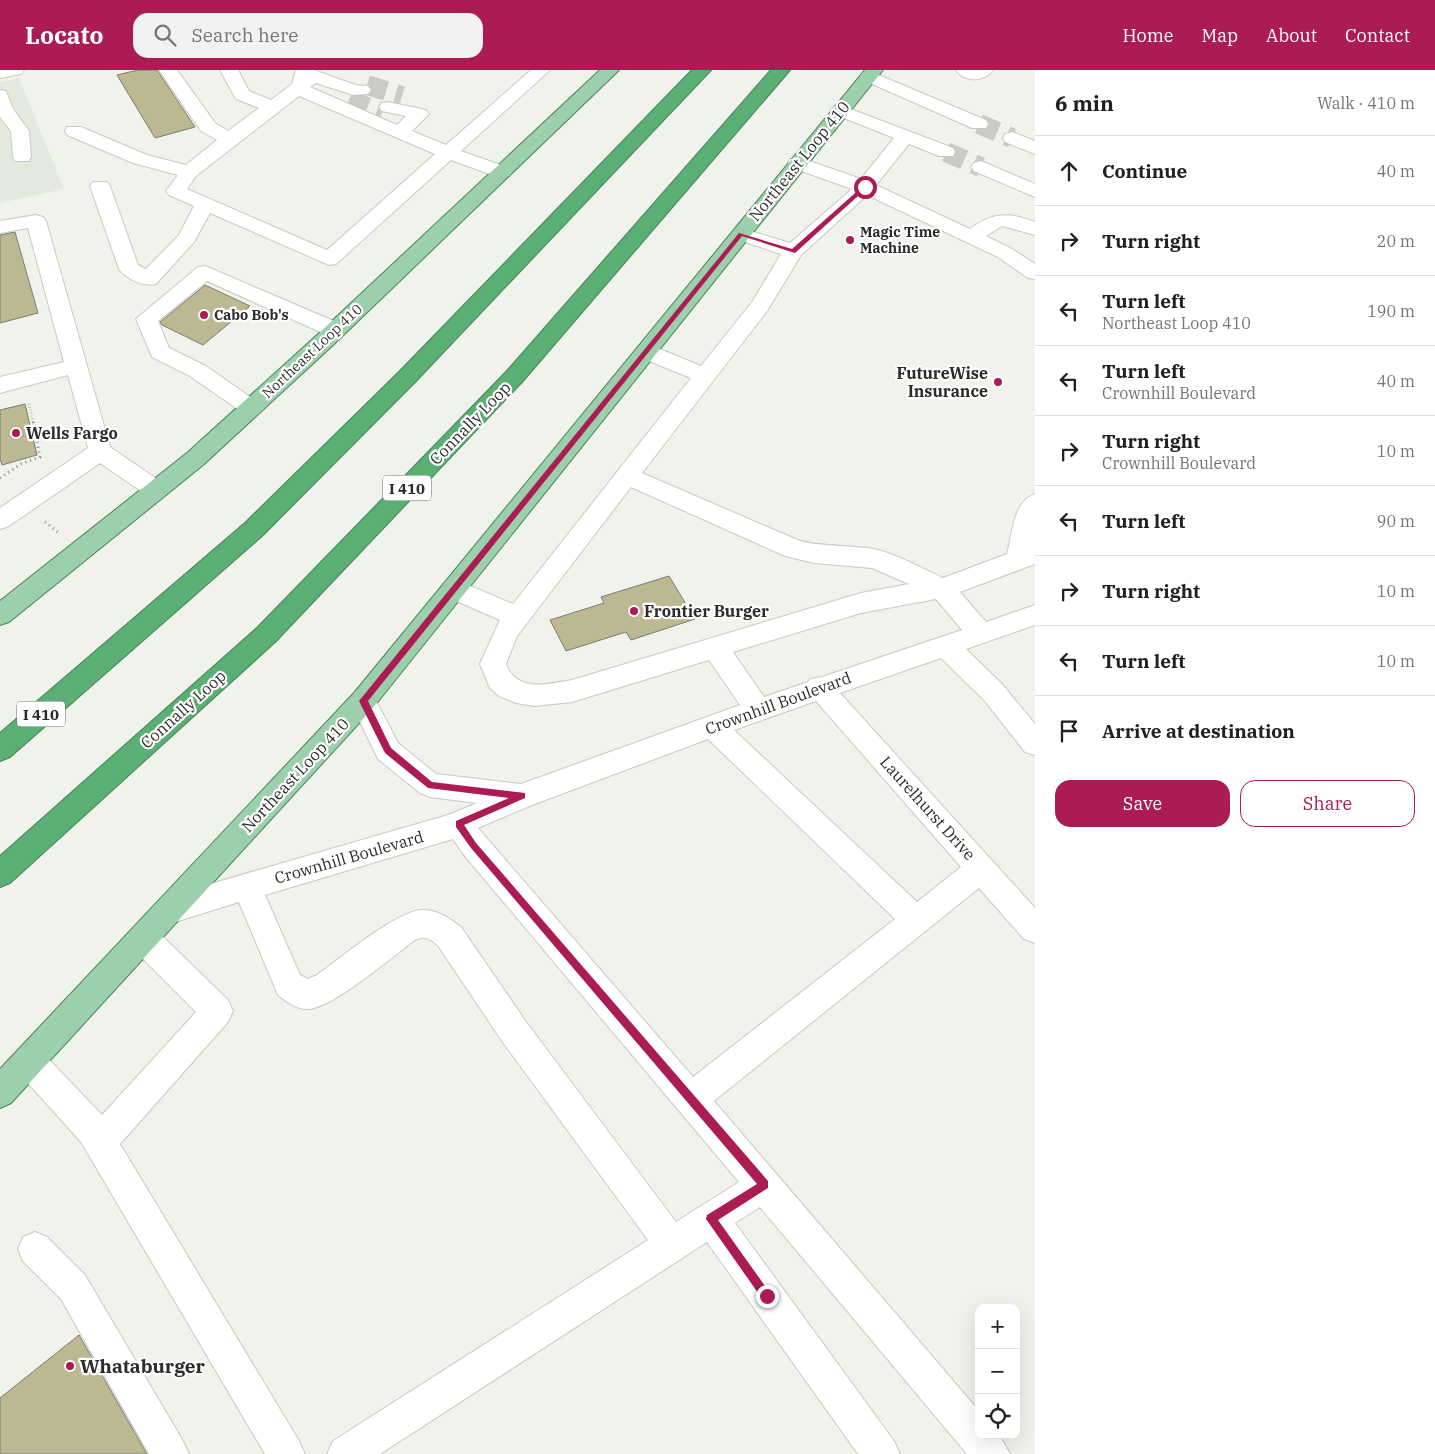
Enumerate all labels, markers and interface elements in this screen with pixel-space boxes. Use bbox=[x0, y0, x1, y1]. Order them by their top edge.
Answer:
search box bbox=[133, 13, 483, 58]
text: Locato bbox=[25, 19, 103, 51]
icon: search bbox=[151, 21, 179, 49]
text: Search here bbox=[191, 23, 299, 47]
text: Home bbox=[1122, 24, 1174, 47]
text: Map bbox=[1202, 24, 1238, 47]
text: About bbox=[1266, 24, 1317, 47]
text: Contact bbox=[1345, 24, 1410, 47]
text: 6 min bbox=[1055, 89, 1114, 117]
text: Walk · 410 m bbox=[1317, 93, 1415, 113]
street label: Northeast Loop 410 bbox=[744, 97, 854, 225]
icon: ahead bbox=[1055, 157, 1083, 185]
text: Continue bbox=[1102, 159, 1187, 183]
text: 40 m bbox=[1377, 161, 1415, 181]
route start bbox=[854, 176, 877, 199]
place label: Magic Time Machine bbox=[860, 223, 940, 257]
icon: right bbox=[1055, 227, 1083, 255]
text: Turn right bbox=[1102, 229, 1200, 253]
text: 20 m bbox=[1377, 231, 1415, 251]
marker: Magic Time Machine bbox=[844, 234, 856, 246]
text: Turn left bbox=[1102, 289, 1185, 313]
icon: left bbox=[1055, 297, 1083, 325]
street label: Northeast Loop 410 bbox=[258, 300, 366, 402]
text: 190 m bbox=[1367, 301, 1415, 321]
place label: Cabo Bob's bbox=[214, 306, 289, 324]
marker: Cabo Bob's bbox=[198, 309, 210, 321]
text: Northeast Loop 410 bbox=[1102, 313, 1251, 333]
text: Turn left bbox=[1102, 359, 1185, 383]
place label: FutureWise Insurance bbox=[896, 363, 988, 401]
icon: left bbox=[1055, 367, 1083, 395]
text: 40 m bbox=[1377, 371, 1415, 391]
marker: FutureWise Insurance bbox=[992, 376, 1004, 388]
street label: Connally Loop bbox=[425, 377, 515, 469]
text: Crownhill Boulevard bbox=[1102, 383, 1256, 403]
place label: Wells Fargo bbox=[26, 423, 118, 443]
marker: Wells Fargo bbox=[10, 427, 22, 439]
text: Turn right bbox=[1102, 429, 1200, 453]
icon: right bbox=[1055, 437, 1083, 465]
text: 10 m bbox=[1377, 441, 1415, 461]
text: Crownhill Boulevard bbox=[1102, 453, 1256, 473]
road number: I 410 bbox=[383, 476, 431, 500]
icon: left bbox=[1055, 507, 1083, 535]
text: Turn left bbox=[1102, 509, 1185, 533]
text: 90 m bbox=[1377, 511, 1415, 531]
icon: right bbox=[1055, 577, 1083, 605]
text: Turn right bbox=[1102, 579, 1200, 603]
text: 10 m bbox=[1377, 581, 1415, 601]
place label: Frontier Burger bbox=[644, 601, 769, 621]
marker: Frontier Burger bbox=[628, 605, 640, 617]
icon: left bbox=[1055, 647, 1083, 675]
text: Turn left bbox=[1102, 649, 1185, 673]
text: 10 m bbox=[1377, 651, 1415, 671]
street label: Connally Loop bbox=[136, 665, 230, 753]
street label: Crownhill Boulevard bbox=[702, 667, 854, 739]
road number: I 410 bbox=[17, 702, 65, 726]
street label: Northeast Loop 410 bbox=[237, 714, 353, 836]
icon: arrive bbox=[1055, 717, 1083, 745]
text: Arrive at destination bbox=[1102, 719, 1295, 743]
street label: Laurelhurst Drive bbox=[876, 752, 980, 864]
button: Save bbox=[1055, 780, 1230, 827]
button: Share bbox=[1240, 780, 1415, 827]
street label: Crownhill Boulevard bbox=[272, 826, 426, 888]
route end bbox=[756, 1285, 779, 1308]
map controls bbox=[975, 1304, 1020, 1439]
button: + bbox=[975, 1304, 1020, 1349]
button: − bbox=[975, 1349, 1020, 1394]
place label: Whataburger bbox=[80, 1354, 206, 1378]
marker: Whataburger bbox=[64, 1360, 76, 1372]
button: locate bbox=[975, 1394, 1020, 1439]

